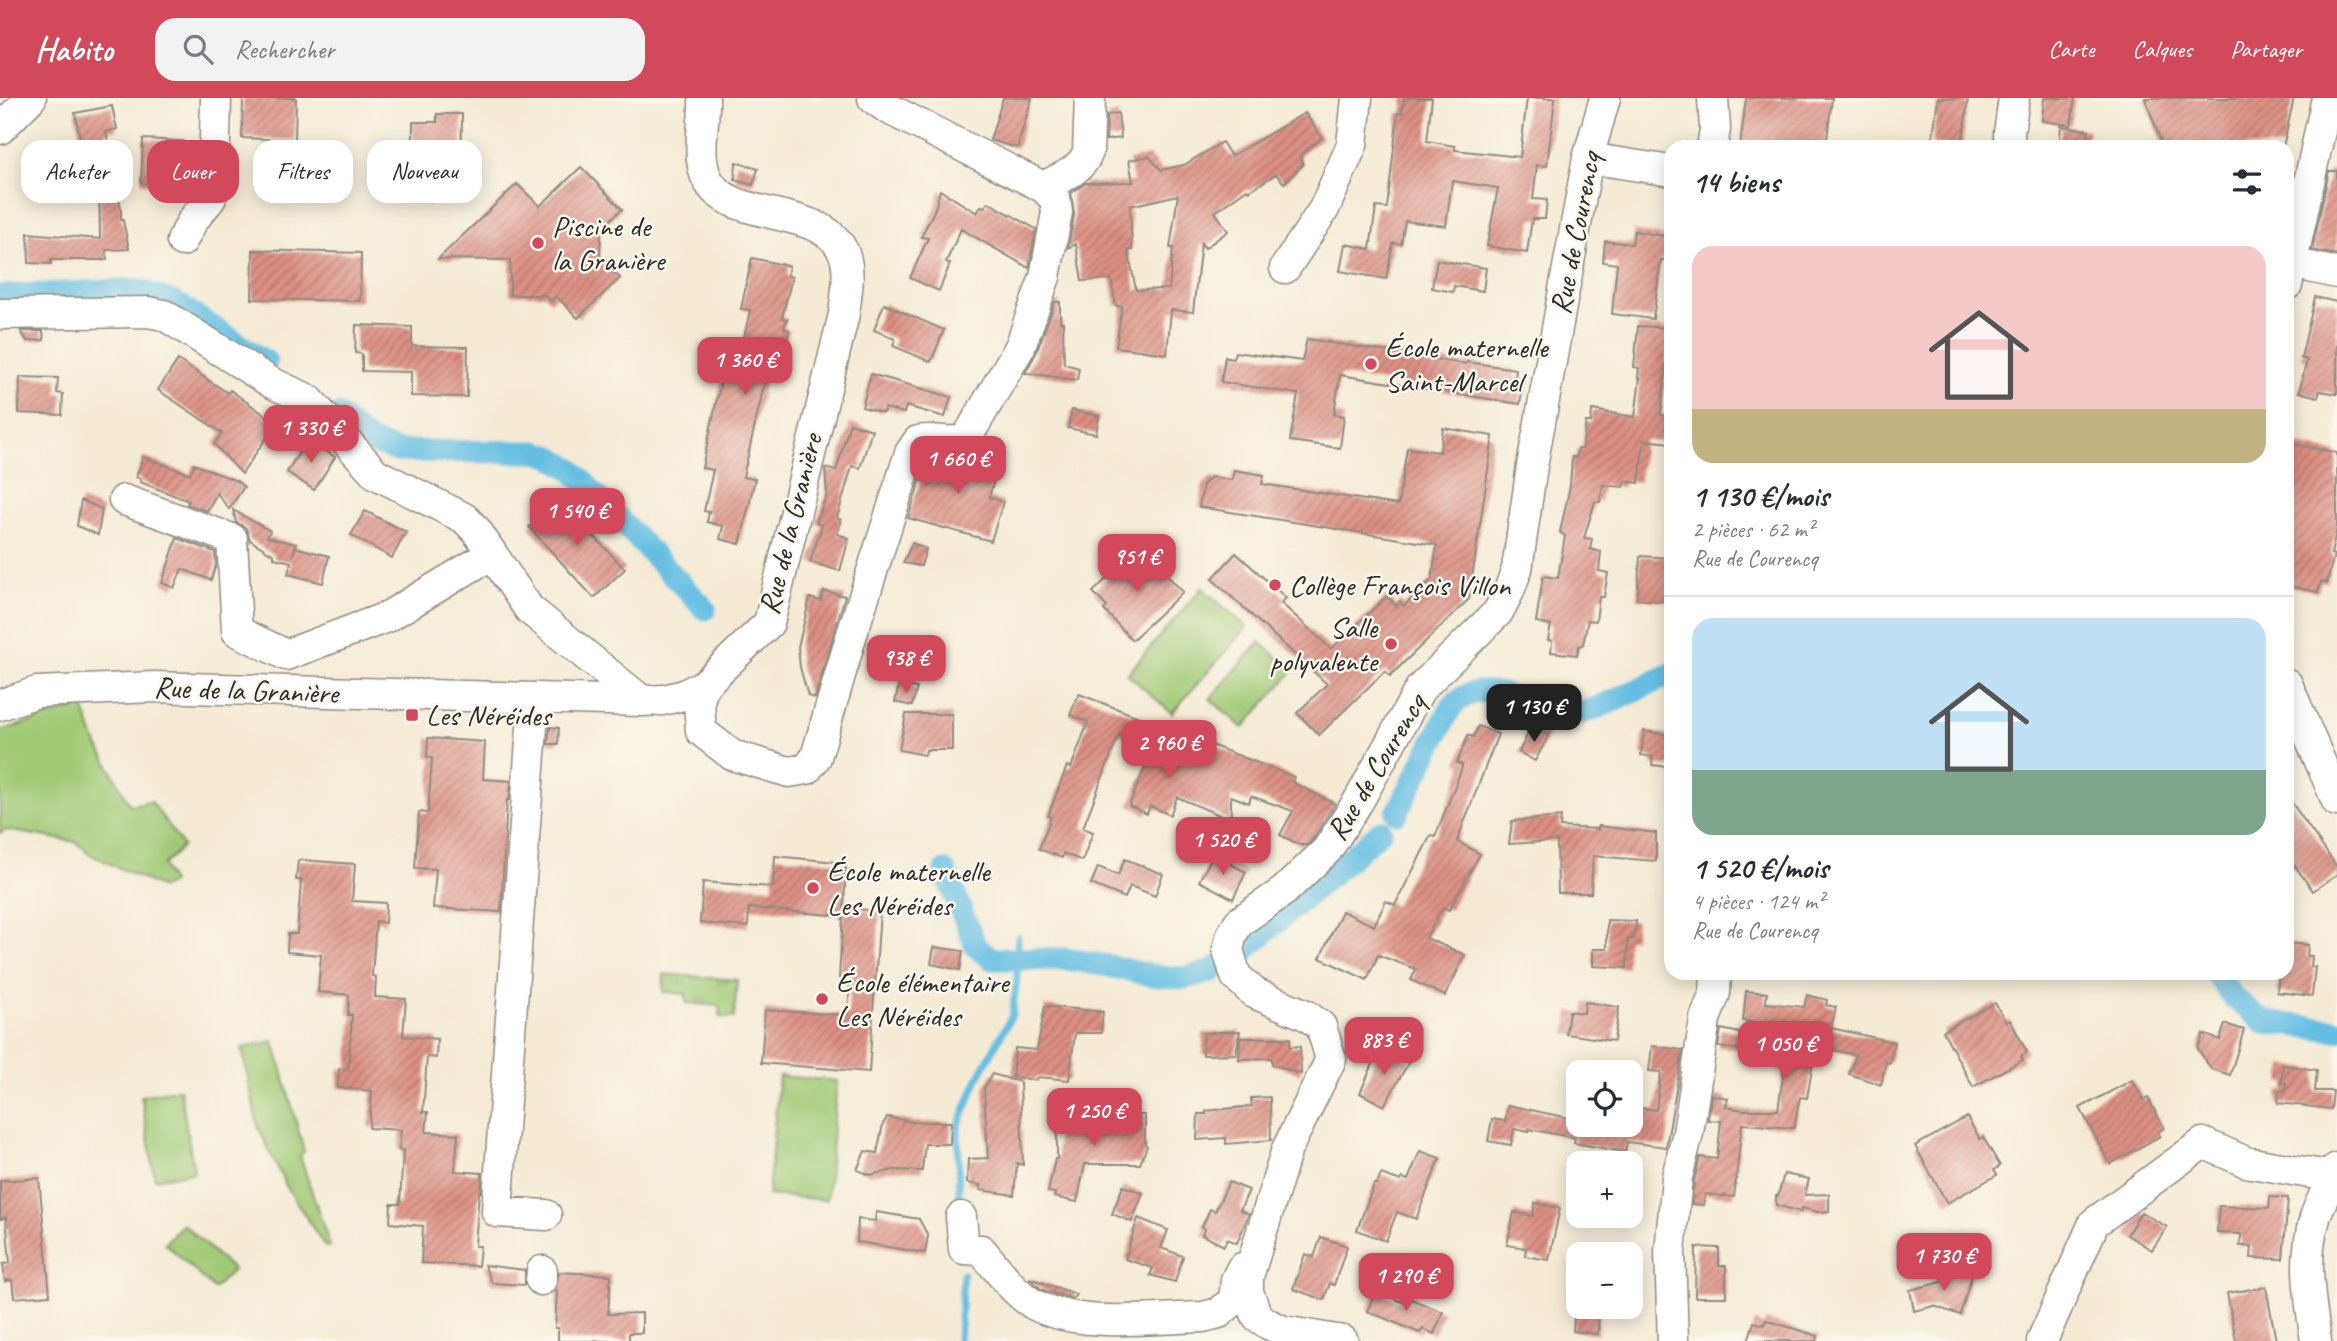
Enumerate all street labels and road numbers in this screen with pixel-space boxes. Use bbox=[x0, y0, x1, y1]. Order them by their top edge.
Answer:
street label: Rue de Courencq bbox=[1541, 146, 1610, 317]
street label: Rue de la Granière bbox=[749, 428, 831, 618]
street label: Rue de la Granière bbox=[153, 668, 341, 712]
street label: Rue de Courencq bbox=[1317, 685, 1436, 847]

